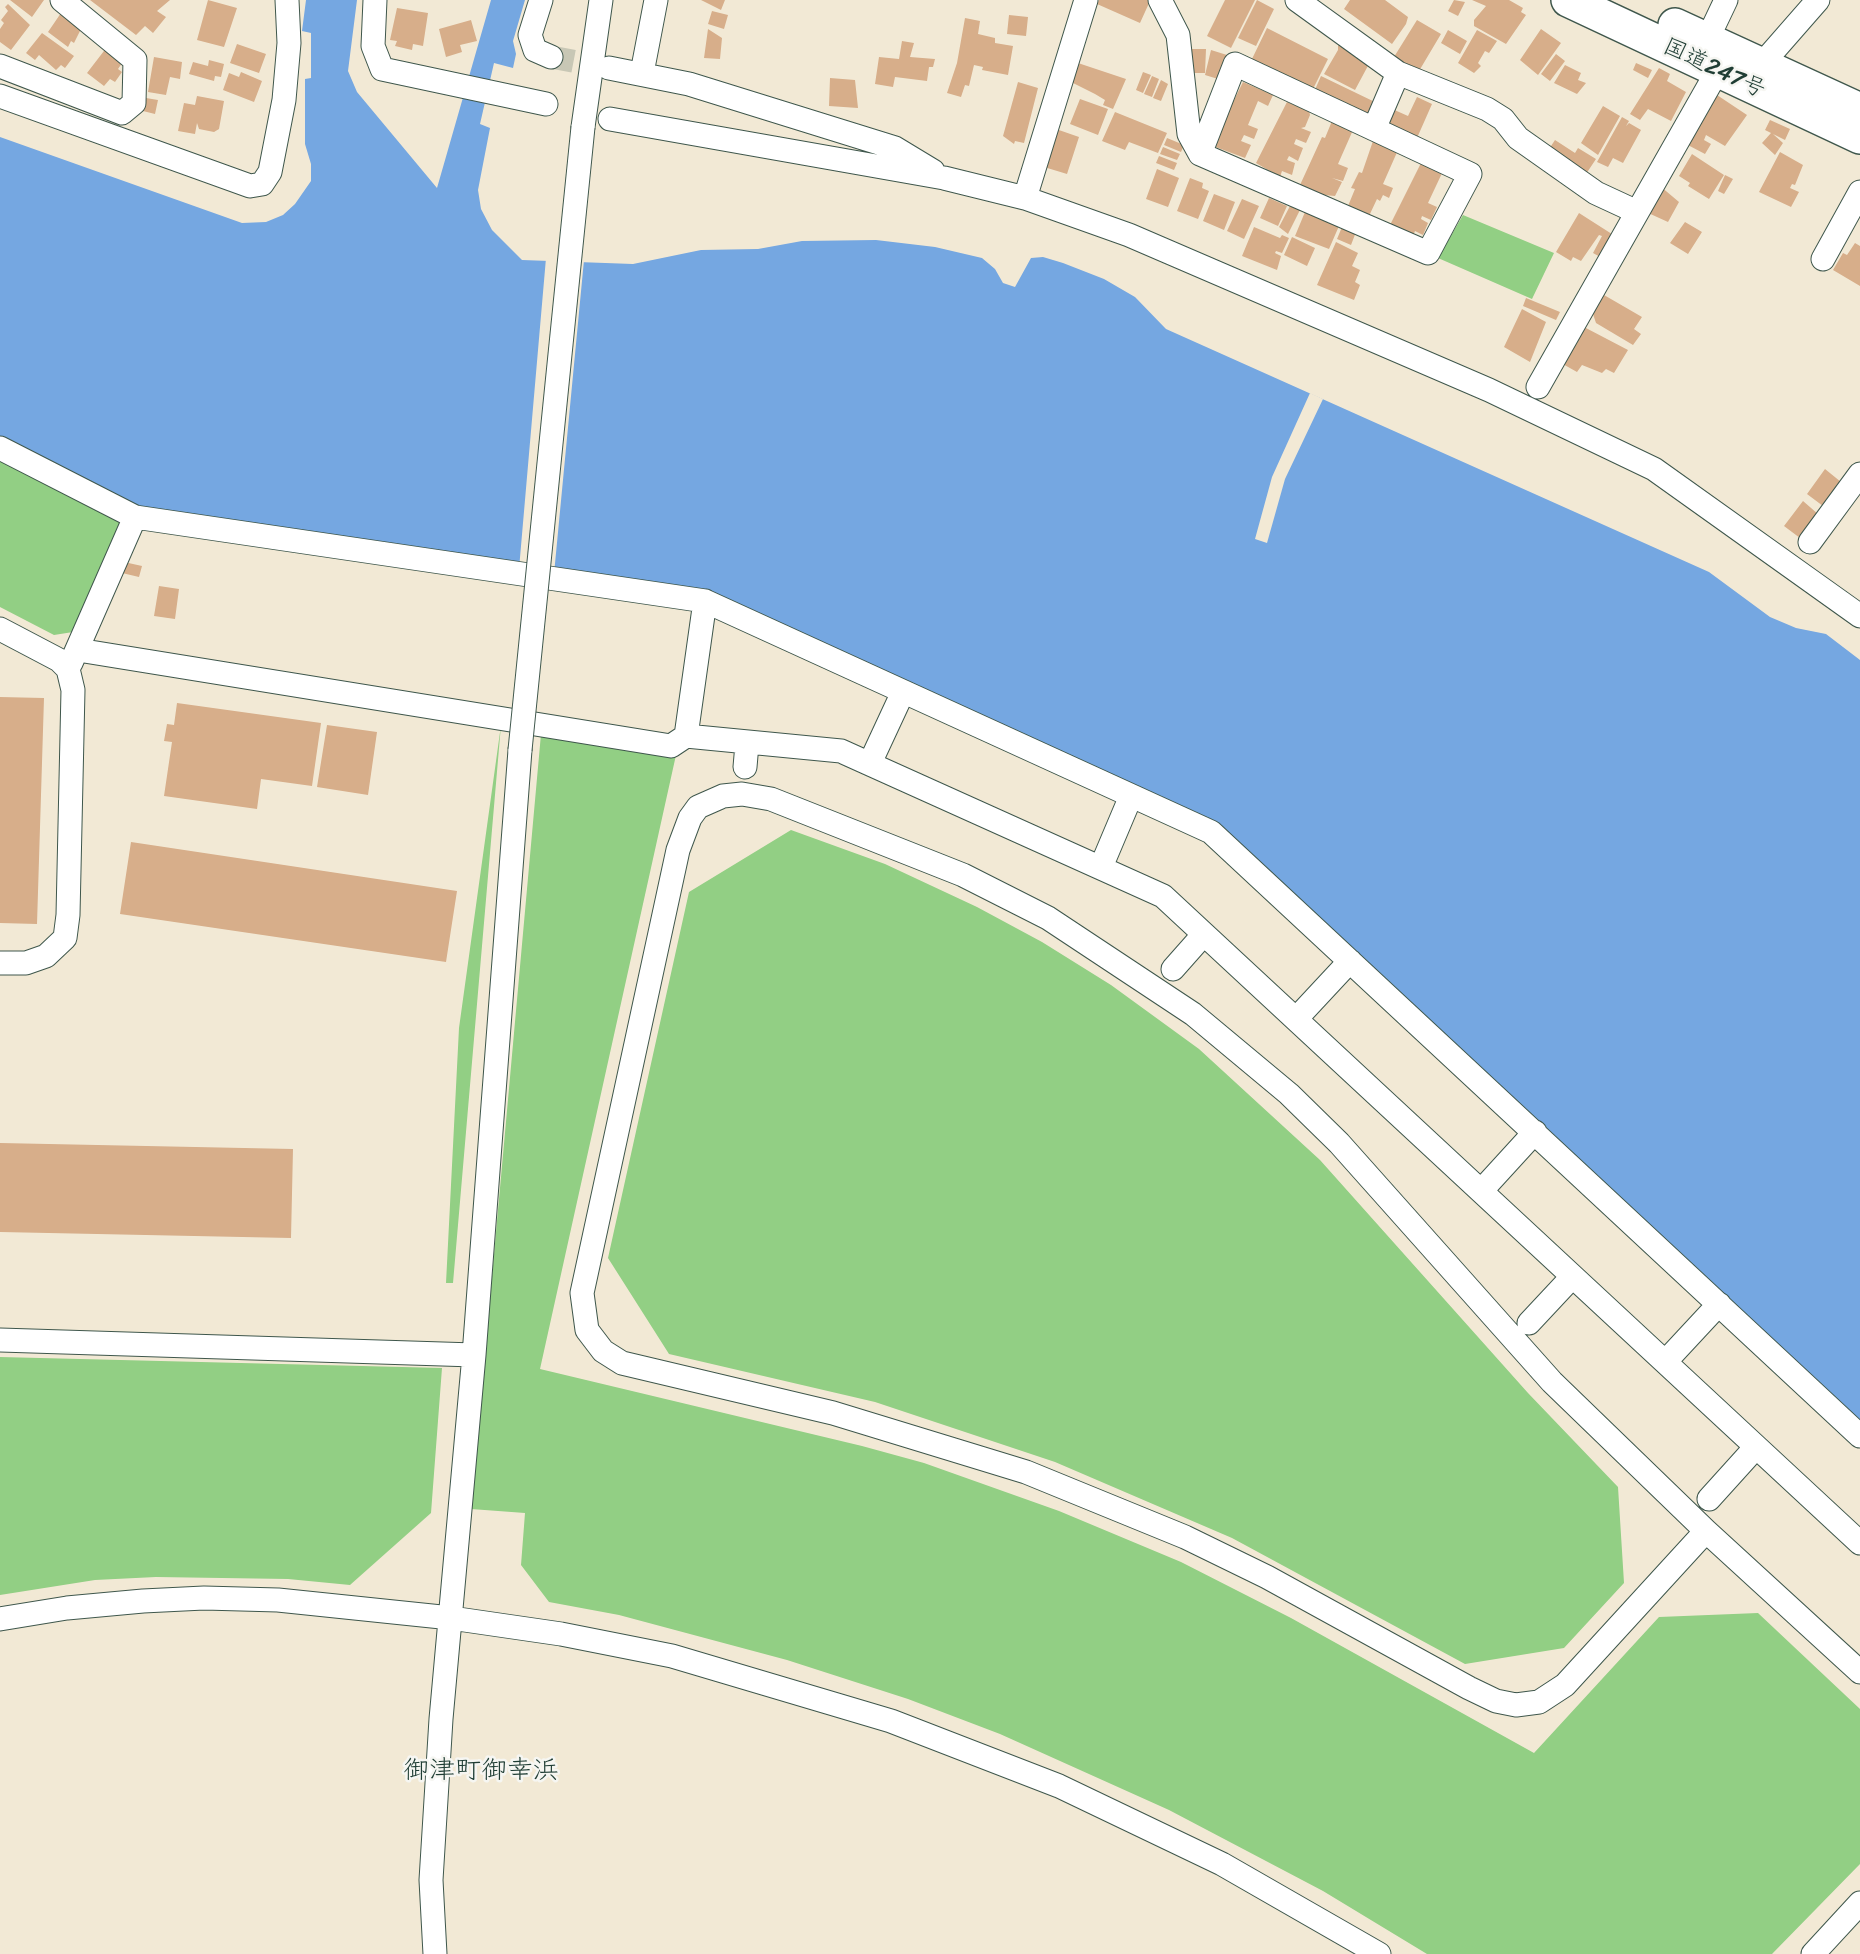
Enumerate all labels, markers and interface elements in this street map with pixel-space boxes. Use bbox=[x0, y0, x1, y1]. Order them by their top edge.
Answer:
street label: 国道247号 bbox=[1658, 33, 1770, 105]
district label: 御津町御幸浜 bbox=[403, 1755, 559, 1787]

